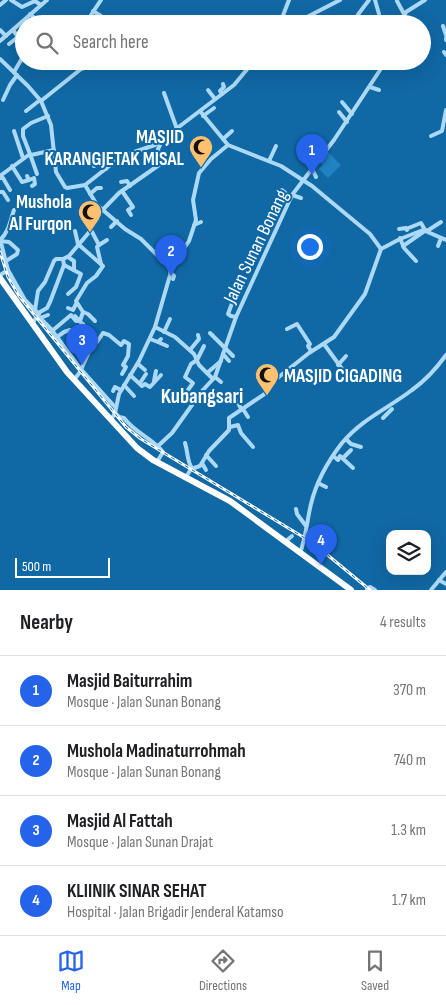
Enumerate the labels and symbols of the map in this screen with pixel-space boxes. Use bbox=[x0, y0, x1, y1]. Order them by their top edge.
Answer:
place label: MASJID KARANGJETAK MISAL bbox=[44, 126, 185, 171]
mosque icon: MASJID KARANGJETAK MISAL bbox=[188, 134, 214, 168]
pin: 1 bbox=[296, 134, 328, 175]
street label: Jalan Sunan Bonang bbox=[219, 186, 294, 308]
place label: Mushola Al Furqon bbox=[8, 191, 72, 236]
mosque icon: Mushola Al Furqon bbox=[77, 199, 103, 233]
your location bbox=[297, 234, 323, 260]
pin: 2 bbox=[155, 235, 187, 276]
pin: 3 bbox=[66, 324, 98, 365]
mosque icon: MASJID CIGADING bbox=[254, 362, 280, 396]
place label: MASJID CIGADING bbox=[284, 365, 402, 388]
district label: Kubangsari bbox=[161, 384, 243, 409]
pin: 4 bbox=[305, 524, 337, 565]
scale bar bbox=[15, 555, 110, 578]

